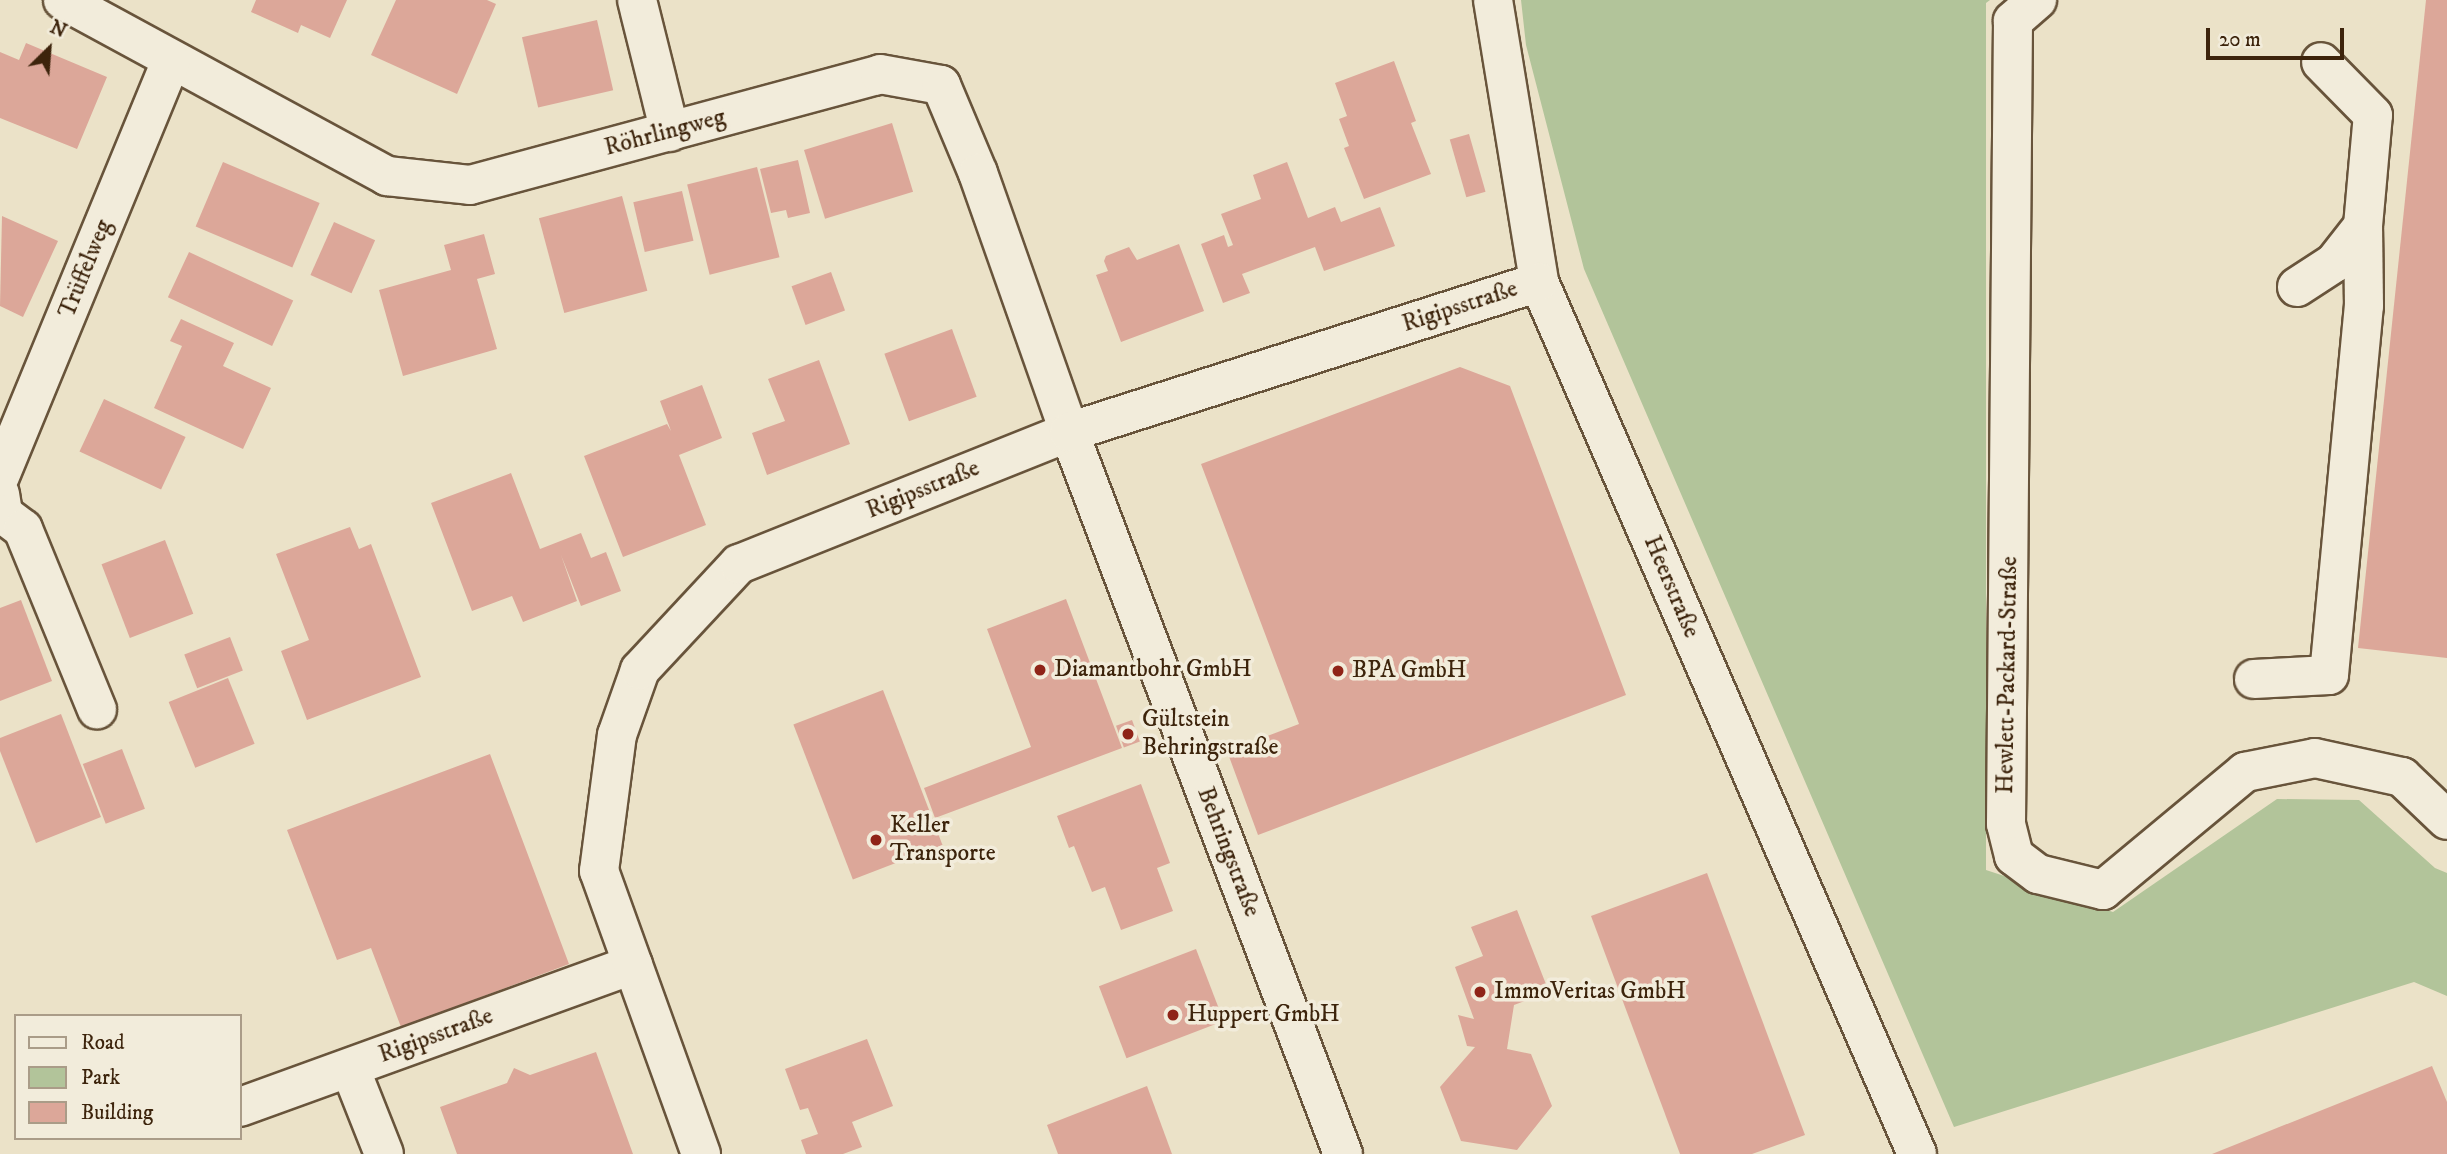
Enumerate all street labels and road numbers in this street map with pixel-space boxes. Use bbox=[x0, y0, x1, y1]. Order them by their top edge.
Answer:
street label: Röhrlingweg bbox=[601, 103, 729, 163]
street label: Trüffelweg bbox=[53, 216, 119, 322]
street label: Rigipsstraße bbox=[1399, 275, 1521, 339]
street label: Rigipsstraße bbox=[862, 454, 984, 526]
street label: Heerstraße bbox=[1637, 532, 1705, 642]
street label: Hewlett-Packard-Straße bbox=[1992, 556, 2024, 794]
street label: Behringstraße bbox=[1190, 783, 1266, 921]
street label: Rigipsstraße bbox=[375, 1002, 497, 1070]

